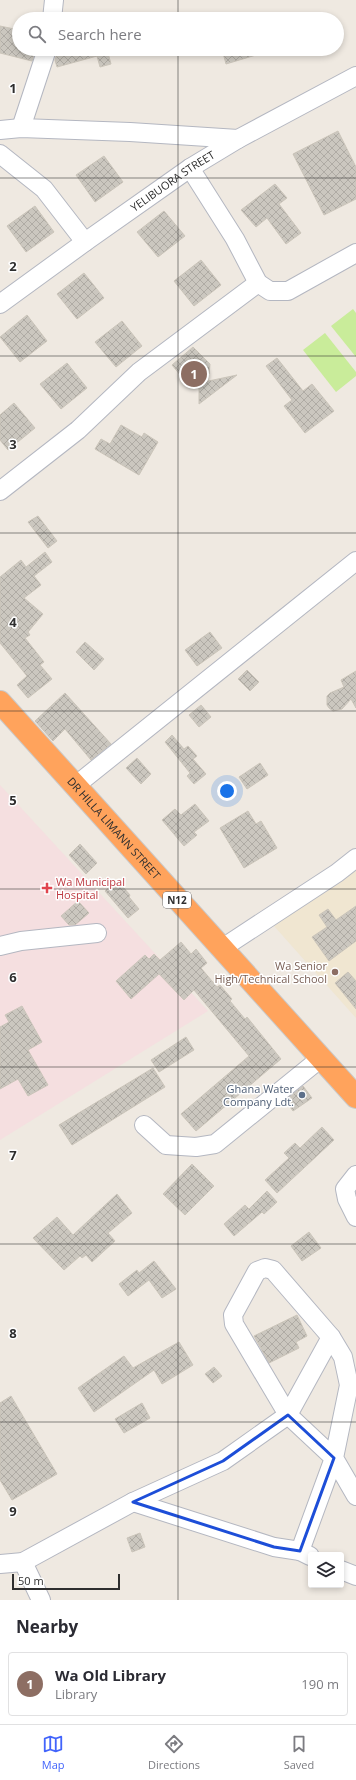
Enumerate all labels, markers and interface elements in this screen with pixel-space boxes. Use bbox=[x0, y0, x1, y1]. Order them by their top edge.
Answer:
search box bbox=[12, 12, 344, 56]
icon: search bbox=[26, 23, 48, 45]
text: Search here bbox=[58, 24, 142, 44]
text: 1 bbox=[9, 79, 17, 97]
street label: YELIBUORA STREET bbox=[127, 147, 217, 215]
text: 2 bbox=[9, 257, 17, 275]
pin: 1 bbox=[181, 359, 207, 389]
text: 3 bbox=[9, 435, 17, 453]
text: 4 bbox=[9, 613, 17, 631]
street label: DR HILLA LIMANN STREET bbox=[64, 774, 164, 882]
your location bbox=[217, 781, 237, 801]
text: 5 bbox=[9, 791, 17, 809]
place label: Wa Municipal Hospital bbox=[56, 874, 125, 902]
marker: Wa Municipal Hospital bbox=[41, 882, 53, 894]
road number: N12 bbox=[163, 892, 191, 908]
place label: Wa Senior High/Technical School bbox=[215, 958, 327, 986]
marker: Wa Senior High/Technical School bbox=[330, 967, 340, 977]
text: 6 bbox=[9, 968, 17, 986]
place label: Ghana Water Company Ldt. bbox=[223, 1081, 295, 1109]
marker: Ghana Water Company Ldt. bbox=[297, 1090, 307, 1100]
text: 7 bbox=[9, 1146, 17, 1164]
text: 8 bbox=[9, 1324, 17, 1342]
text: 9 bbox=[9, 1502, 17, 1520]
map controls bbox=[308, 1552, 344, 1588]
button: layers bbox=[308, 1552, 344, 1588]
scale bar bbox=[12, 1572, 120, 1591]
text: 50 m bbox=[18, 1573, 44, 1588]
text: Nearby bbox=[16, 1615, 78, 1638]
text: Wa Old Library bbox=[55, 1665, 166, 1685]
text: 1 bbox=[26, 1675, 34, 1693]
text: 190 m bbox=[301, 1675, 339, 1693]
text: Library bbox=[55, 1685, 97, 1703]
tab: Map bbox=[42, 1733, 65, 1772]
tab: Directions bbox=[148, 1733, 200, 1772]
tab: Saved bbox=[284, 1733, 314, 1772]

